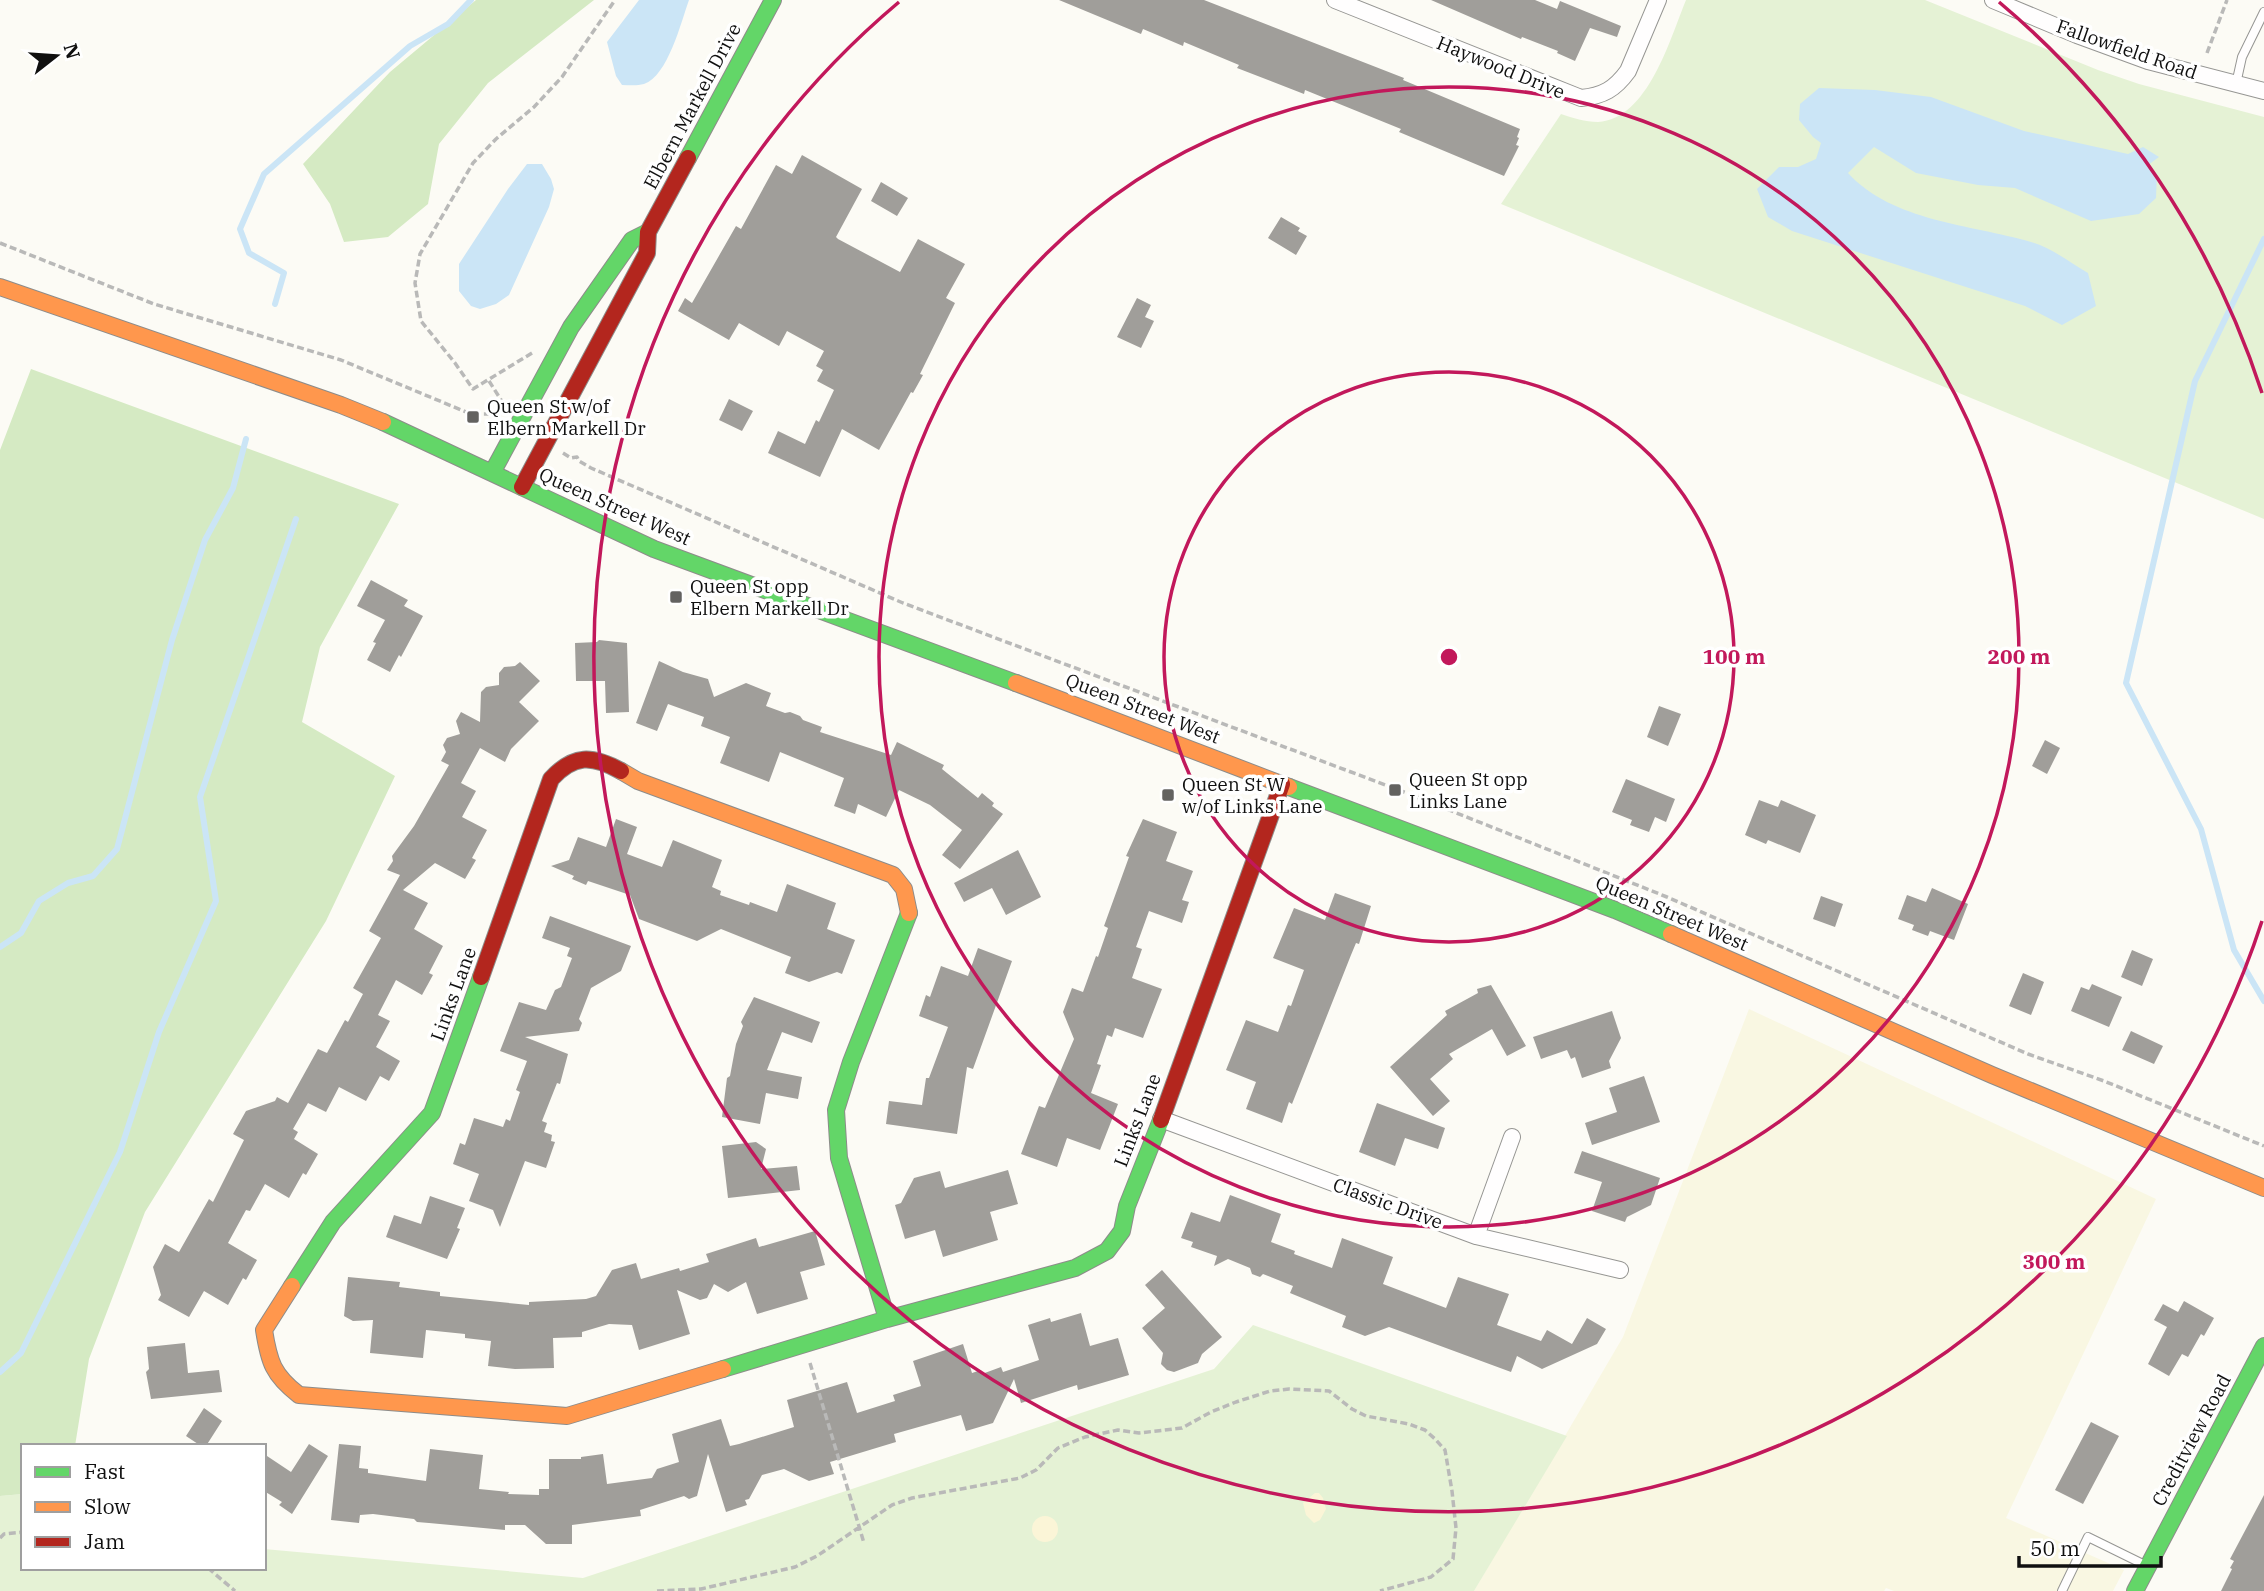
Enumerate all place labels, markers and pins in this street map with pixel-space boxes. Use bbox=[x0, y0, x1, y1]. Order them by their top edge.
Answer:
place label: Queen St w/of Elbern Markell Dr bbox=[487, 394, 646, 440]
marker: Queen St w/of Elbern Markell Dr bbox=[465, 409, 481, 425]
place label: Queen St opp Elbern Markell Dr bbox=[690, 574, 849, 620]
marker: Queen St opp Elbern Markell Dr bbox=[668, 589, 684, 605]
centre of rings bbox=[1437, 645, 1461, 669]
place label: Queen St opp Links Lane bbox=[1409, 767, 1528, 813]
place label: Queen St W w/of Links Lane bbox=[1182, 772, 1322, 818]
marker: Queen St opp Links Lane bbox=[1387, 782, 1403, 798]
marker: Queen St W w/of Links Lane bbox=[1160, 787, 1176, 803]

